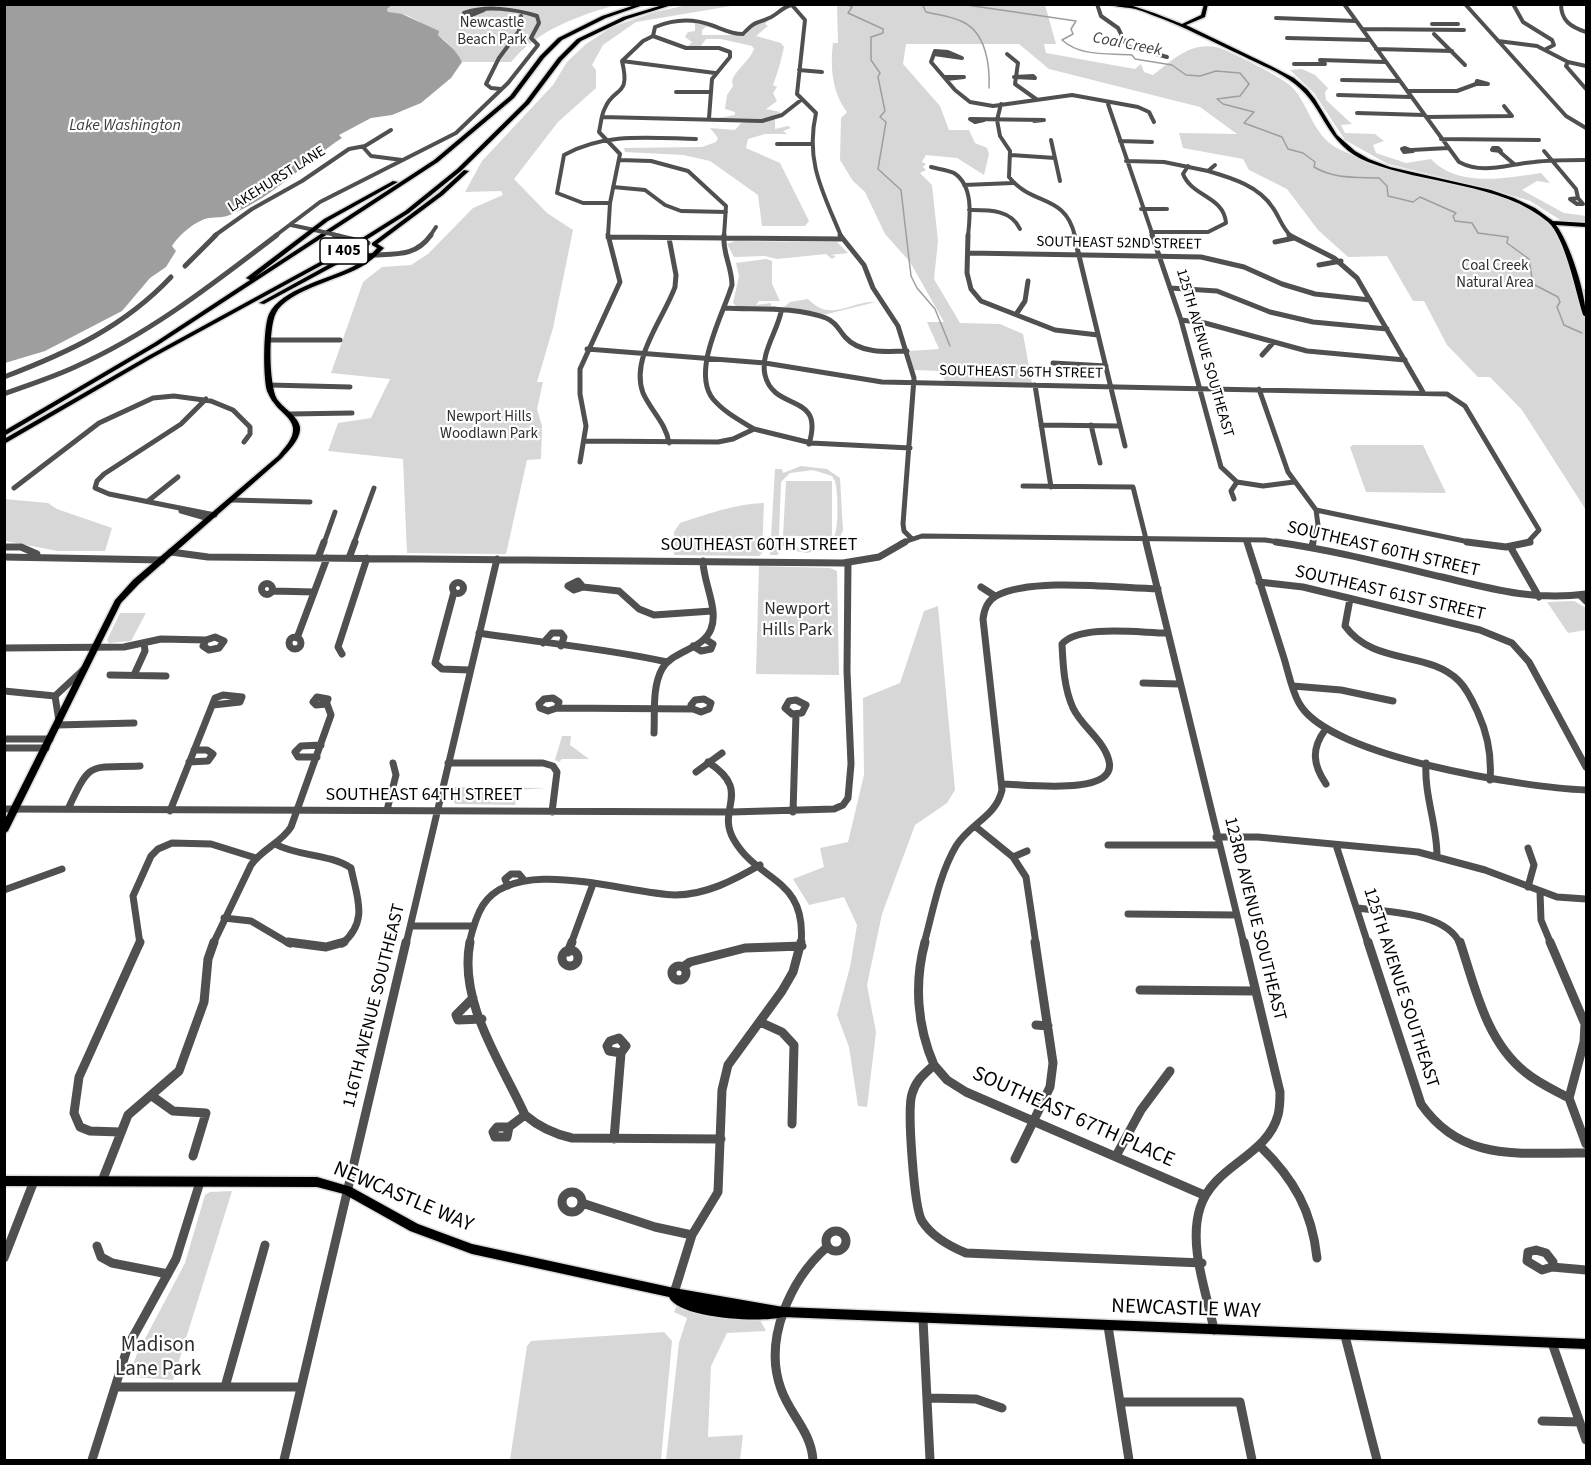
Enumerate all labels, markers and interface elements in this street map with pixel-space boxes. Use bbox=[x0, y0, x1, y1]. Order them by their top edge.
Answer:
park label: Newcastle Beach Park bbox=[457, 15, 527, 50]
water label: Coal Creek bbox=[1091, 29, 1163, 61]
water label: Lake Washington bbox=[69, 116, 181, 136]
street label: LAKEHURST LANE bbox=[225, 143, 329, 217]
street label: SOUTHEAST 52ND STREET bbox=[1036, 234, 1202, 254]
road number: I 405 bbox=[320, 238, 368, 264]
park label: Coal Creek Natural Area bbox=[1456, 258, 1534, 293]
street label: 125TH AVENUE SOUTHEAST bbox=[1171, 267, 1237, 439]
street label: SOUTHEAST 56TH STREET bbox=[939, 363, 1103, 383]
park label: Newport Hills Woodlawn Park bbox=[440, 409, 538, 444]
street label: SOUTHEAST 60TH STREET bbox=[1285, 517, 1481, 583]
street label: SOUTHEAST 60TH STREET bbox=[661, 535, 857, 557]
street label: SOUTHEAST 61ST STREET bbox=[1293, 562, 1487, 626]
park label: Newport Hills Park bbox=[762, 599, 832, 642]
street label: SOUTHEAST 64TH STREET bbox=[326, 785, 522, 807]
street label: 123RD AVENUE SOUTHEAST bbox=[1218, 815, 1290, 1023]
street label: 125TH AVENUE SOUTHEAST bbox=[1357, 885, 1443, 1091]
street label: 116TH AVENUE SOUTHEAST bbox=[339, 902, 411, 1110]
street label: SOUTHEAST 67TH PLACE bbox=[968, 1062, 1178, 1174]
street label: NEWCASTLE WAY bbox=[329, 1157, 477, 1239]
street label: NEWCASTLE WAY bbox=[1111, 1295, 1261, 1325]
park label: Madison Lane Park bbox=[115, 1333, 201, 1383]

